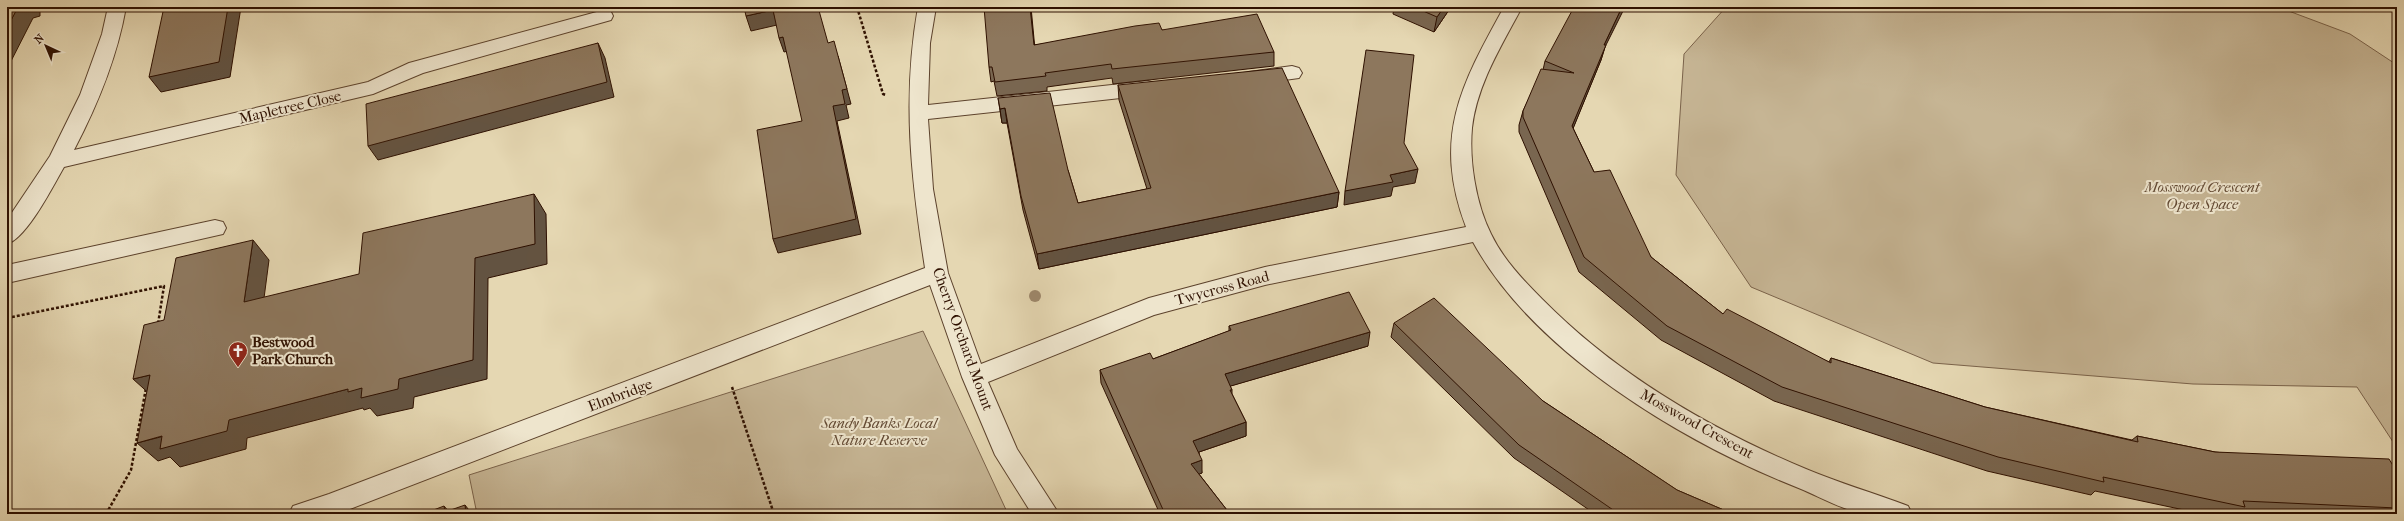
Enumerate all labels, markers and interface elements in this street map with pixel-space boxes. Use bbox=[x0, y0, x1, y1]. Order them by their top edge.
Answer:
north arrow bbox=[26, 26, 66, 66]
text: N bbox=[32, 31, 47, 47]
street label: Mapletree Close bbox=[237, 86, 344, 128]
park label: Mosswood Crescent Open Space bbox=[2143, 178, 2261, 213]
street label: Cherry Orchard Mount bbox=[929, 265, 997, 414]
street label: Twycross Road bbox=[1173, 267, 1272, 309]
place label: Bestwood Park Church bbox=[252, 333, 334, 368]
church icon: Bestwood Park Church bbox=[227, 340, 249, 368]
street label: Elmbridge bbox=[585, 374, 655, 416]
street label: Mosswood Crescent bbox=[1637, 385, 1757, 463]
park label: Sandy Banks Local Nature Reserve bbox=[820, 414, 939, 449]

